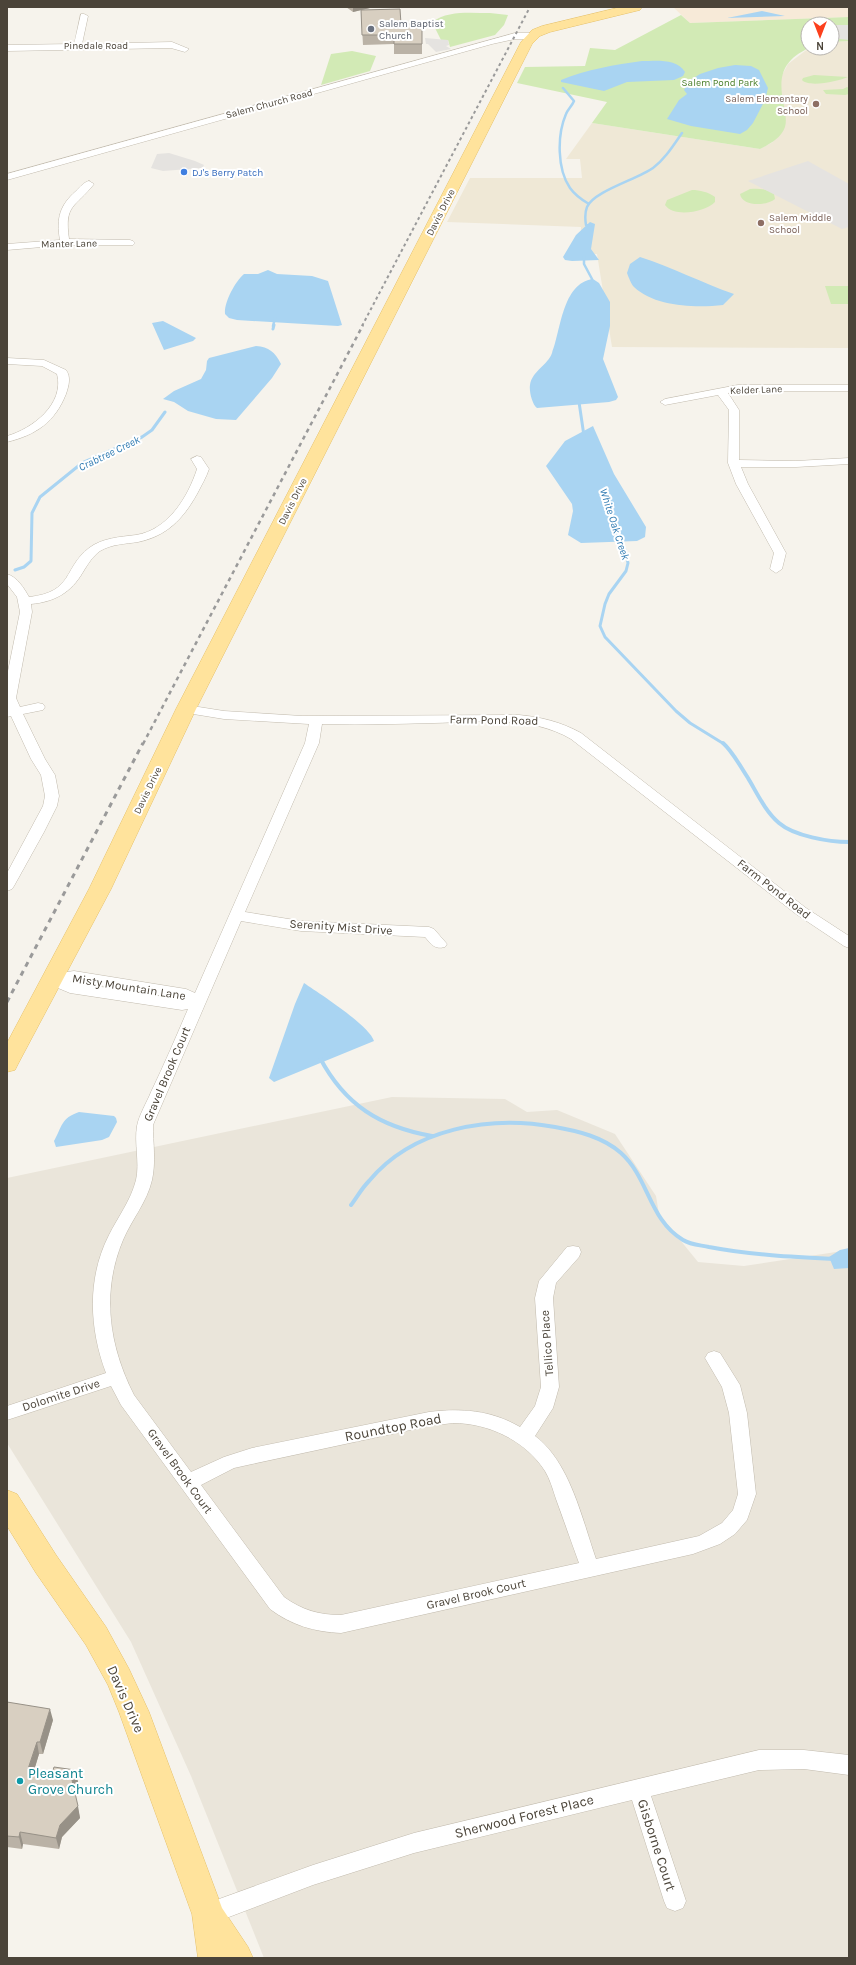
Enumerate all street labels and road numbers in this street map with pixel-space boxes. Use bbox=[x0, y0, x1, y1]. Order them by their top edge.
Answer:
street label: Pinedale Road bbox=[64, 40, 128, 52]
street label: Salem Church Road bbox=[224, 87, 314, 121]
street label: Davis Drive bbox=[424, 187, 458, 238]
street label: Manter Lane bbox=[41, 238, 97, 250]
street label: Kelder Lane bbox=[730, 383, 782, 397]
street label: Davis Drive bbox=[276, 476, 310, 527]
street label: Farm Pond Road bbox=[449, 712, 539, 728]
street label: Davis Drive bbox=[131, 765, 164, 816]
street label: Farm Pond Road bbox=[735, 856, 813, 922]
street label: Serenity Mist Drive bbox=[289, 916, 393, 938]
street label: Misty Mountain Lane bbox=[71, 971, 187, 1003]
street label: Gravel Brook Court bbox=[141, 1024, 193, 1124]
street label: Tellico Place bbox=[538, 1310, 556, 1376]
street label: Dolomite Drive bbox=[20, 1376, 102, 1414]
street label: Roundtop Road bbox=[343, 1410, 443, 1445]
street label: Gravel Brook Court bbox=[144, 1426, 216, 1517]
street label: Gravel Brook Court bbox=[425, 1576, 528, 1612]
street label: Davis Drive bbox=[103, 1663, 148, 1735]
street label: Sherwood Forest Place bbox=[453, 1791, 595, 1842]
street label: Gisborne Court bbox=[634, 1797, 679, 1893]

